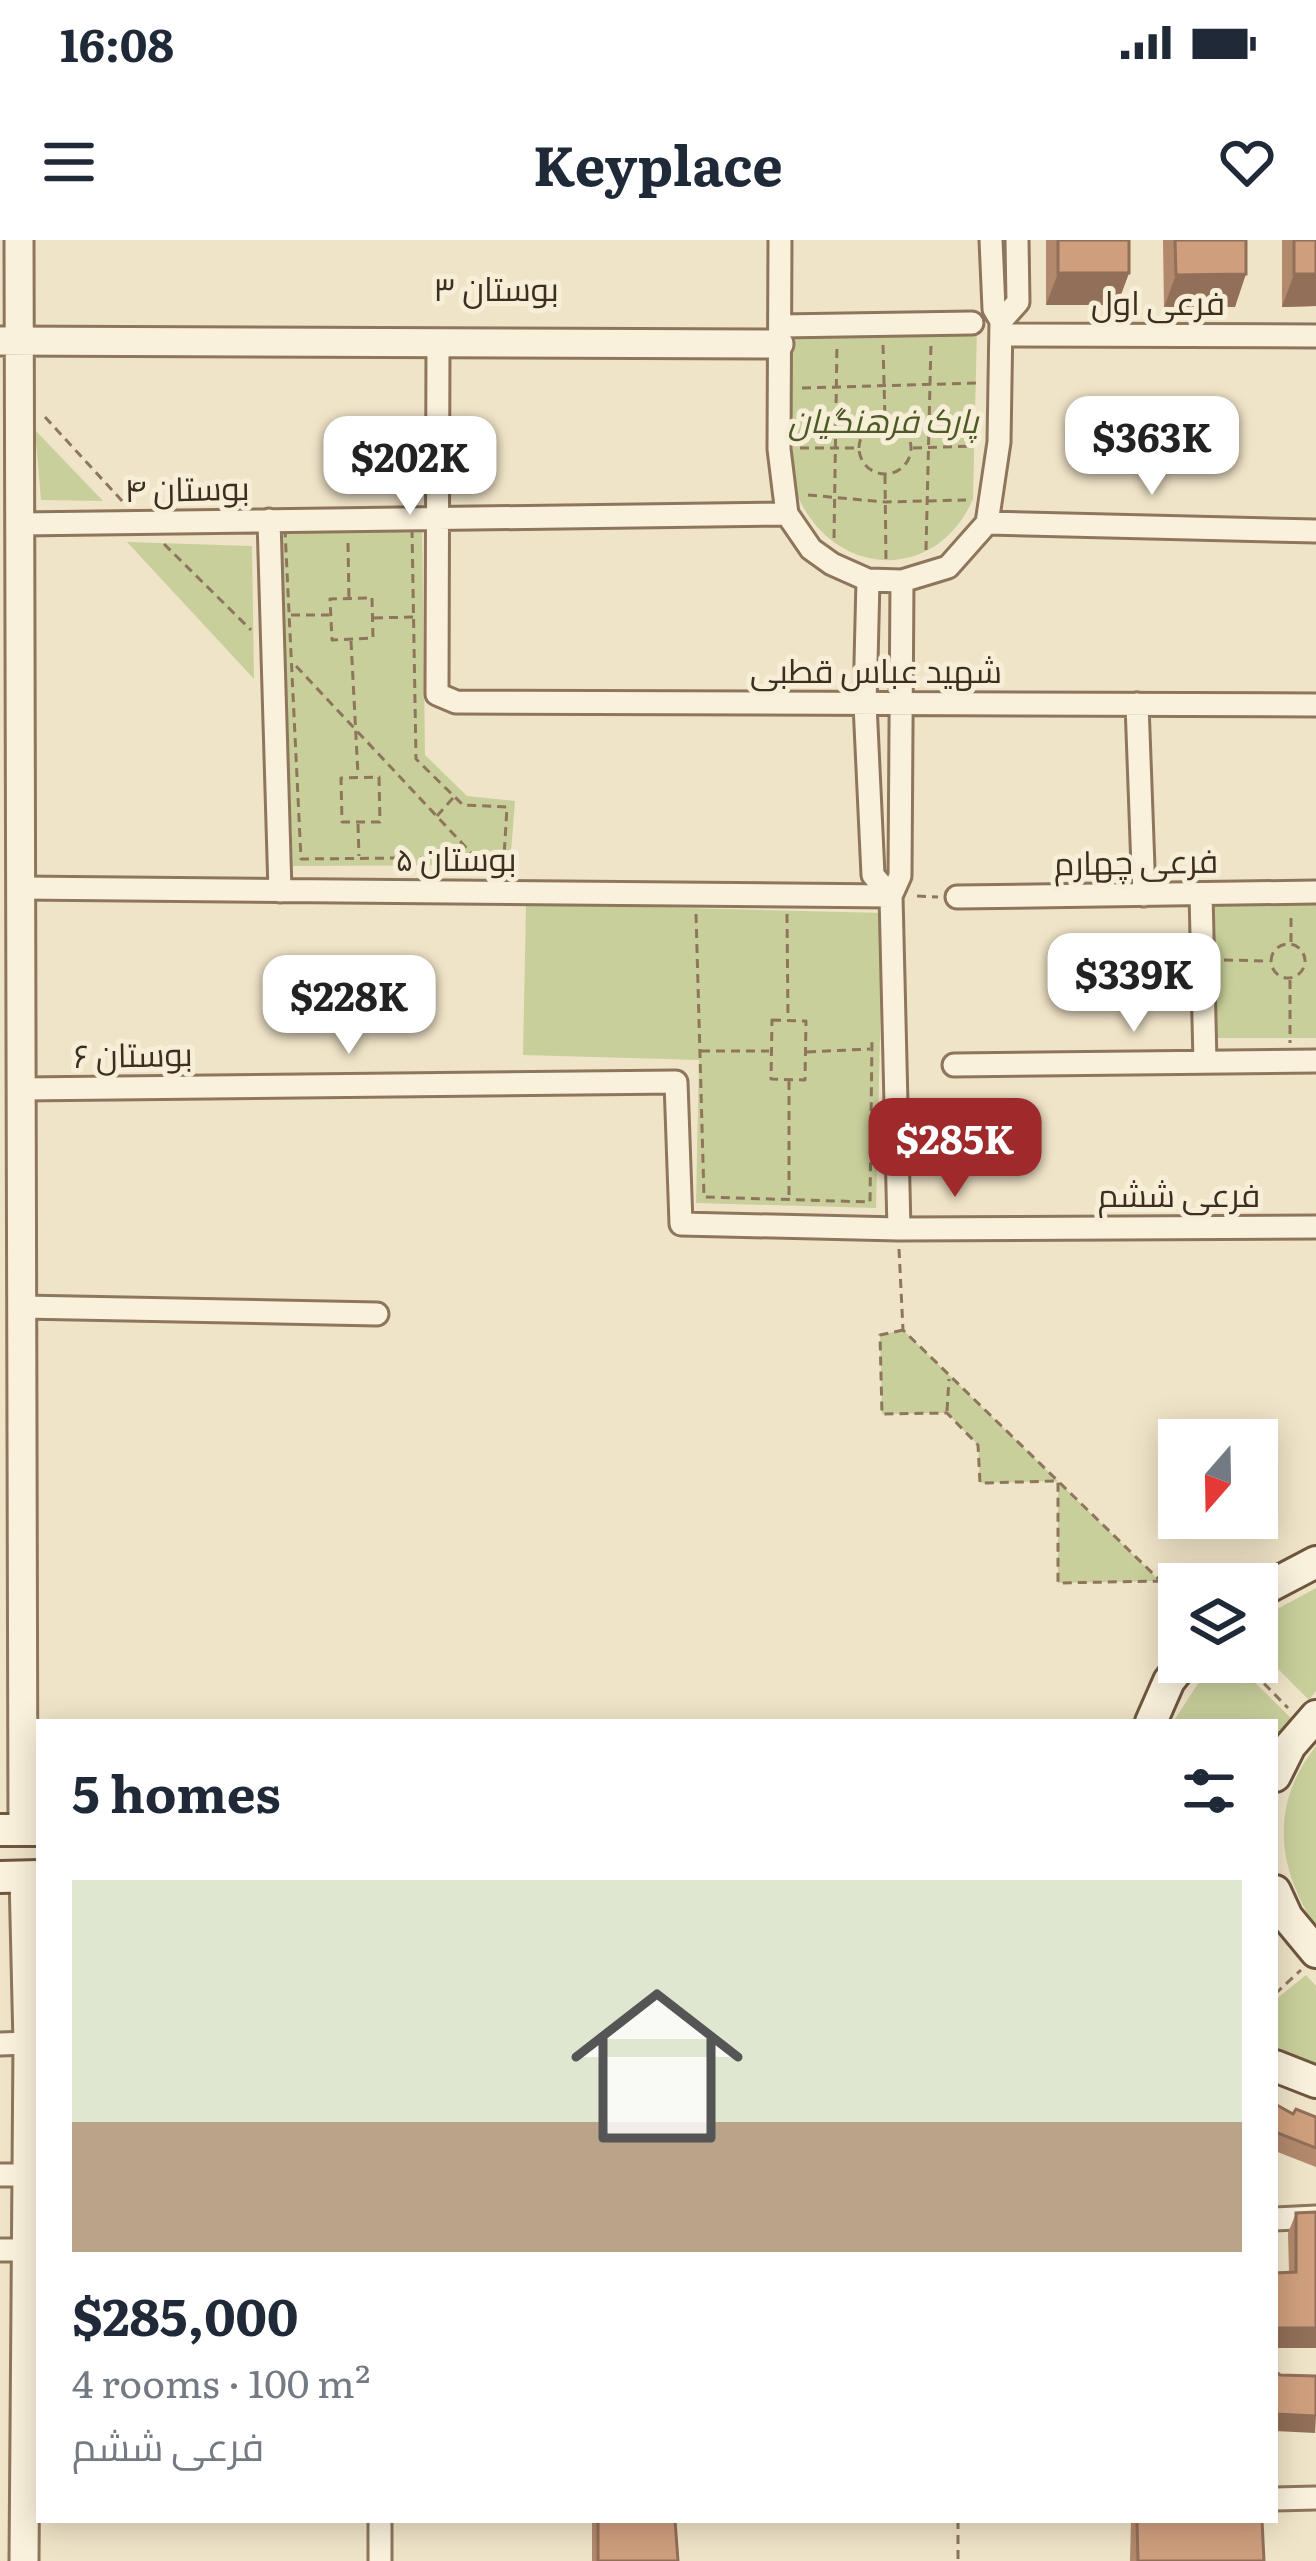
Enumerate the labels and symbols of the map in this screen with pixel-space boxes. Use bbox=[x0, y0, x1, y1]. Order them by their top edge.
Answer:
street label: بوستان ۳ bbox=[433, 262, 559, 311]
street label: فرعی اول bbox=[1091, 276, 1225, 325]
park label: پارک فرهنگیان bbox=[788, 394, 980, 444]
pin: $363K bbox=[1068, 396, 1236, 498]
pin: $202K bbox=[326, 416, 494, 518]
street label: بوستان ۴ bbox=[124, 461, 250, 512]
street label: شهید عباس قطبی bbox=[750, 644, 1002, 693]
street label: بوستان ۵ bbox=[395, 832, 517, 881]
street label: فرعی چهارم bbox=[1053, 834, 1219, 886]
pin: $339K bbox=[1050, 933, 1218, 1035]
pin: $228K bbox=[265, 955, 433, 1057]
street label: بوستان ۶ bbox=[73, 1027, 193, 1078]
pin: $285K bbox=[871, 1098, 1039, 1200]
street label: فرعی ششم bbox=[1098, 1168, 1260, 1218]
north arrow bbox=[1158, 1419, 1278, 1539]

